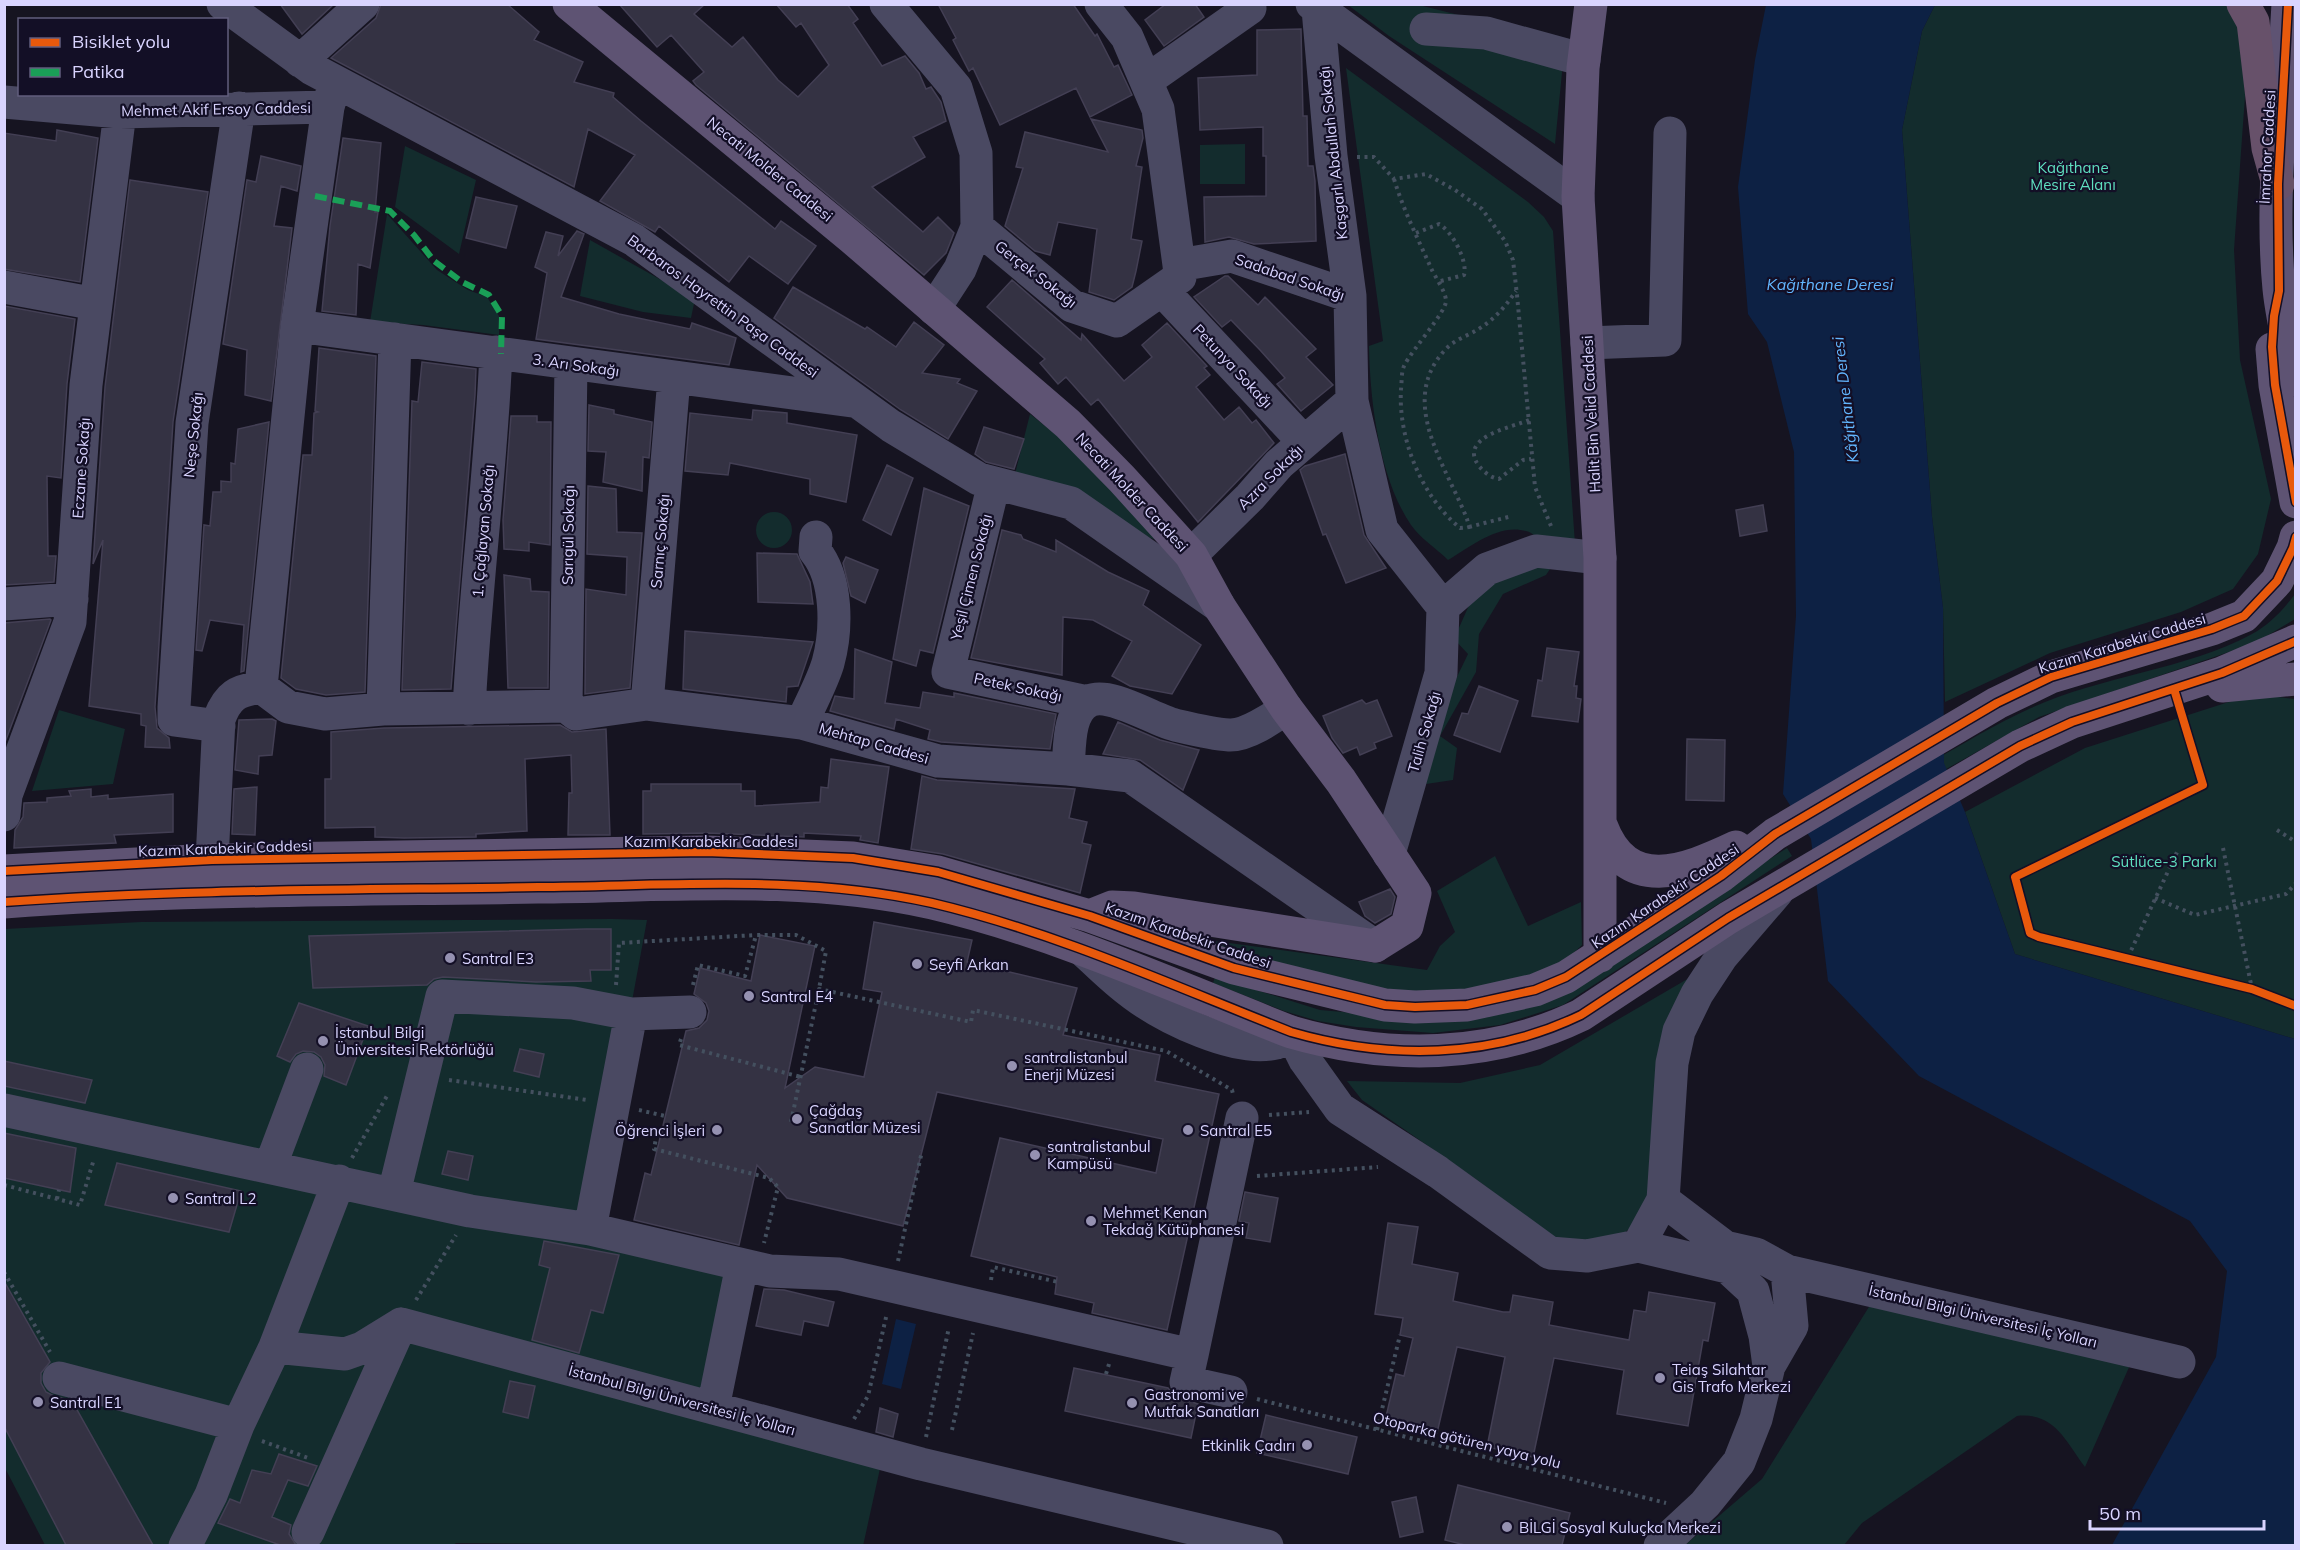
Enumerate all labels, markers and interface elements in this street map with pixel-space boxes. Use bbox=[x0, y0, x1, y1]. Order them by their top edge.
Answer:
legend bbox=[18, 18, 228, 96]
text: Bisiklet yolu bbox=[72, 30, 170, 53]
text: Patika bbox=[72, 60, 125, 83]
street label: Kaşgarlı Abdullah Sokağı bbox=[1314, 65, 1352, 241]
street label: İmrahor Caddesi bbox=[2255, 89, 2279, 205]
street label: Mehmet Akif Ersoy Caddesi bbox=[121, 98, 311, 120]
street label: Necati Molder Caddesi bbox=[703, 112, 837, 226]
park label: Kağıthane Mesire Alanı bbox=[2030, 158, 2116, 194]
street label: Barbaros Hayrettin Paşa Caddesi bbox=[624, 230, 822, 382]
street label: Gerçek Sokağı bbox=[991, 236, 1081, 312]
street label: Sadabad Sokağı bbox=[1233, 249, 1347, 305]
water label: Kağıthane Deresi bbox=[1767, 274, 1894, 294]
street label: Petunya Sokağı bbox=[1189, 320, 1277, 412]
street label: Halit Bin Velid Caddesi bbox=[1577, 335, 1605, 493]
water label: Kâğıthane Deresi bbox=[1827, 336, 1863, 464]
street label: 3. Arı Sokağı bbox=[531, 350, 621, 380]
street label: Neşe Sokağı bbox=[179, 391, 207, 479]
street label: Eczane Sokağı bbox=[68, 417, 94, 519]
street label: Necati Molder Caddesi bbox=[1072, 428, 1192, 556]
street label: Azra Sokağı bbox=[1233, 440, 1307, 514]
street label: 1. Çağlayan Sokağı bbox=[468, 464, 498, 598]
street label: Sarıgül Sokağı bbox=[558, 485, 578, 585]
street label: Sarnıç Sokağı bbox=[646, 493, 674, 589]
street label: Yeşil Çimen Sokağı bbox=[946, 512, 996, 643]
street label: Kazım Karabekir Caddesi bbox=[2036, 609, 2208, 677]
street label: Petek Sokağı bbox=[972, 668, 1064, 706]
street label: Talih Sokağı bbox=[1403, 689, 1445, 775]
street label: Mehtap Caddesi bbox=[817, 718, 931, 768]
street label: Kazım Karabekir Caddesi bbox=[624, 832, 798, 851]
street label: Kazım Karabekir Caddesi bbox=[138, 835, 312, 861]
street label: Kazım Karabekir Caddesi bbox=[1588, 840, 1742, 952]
park label: Sütlüce-3 Parkı bbox=[2111, 852, 2217, 871]
street label: Kazım Karabekir Caddesi bbox=[1103, 898, 1273, 972]
place label: Santral E3 bbox=[462, 949, 534, 968]
marker: Santral E3 bbox=[443, 951, 457, 965]
place label: Seyfi Arkan bbox=[929, 955, 1009, 974]
marker: Seyfi Arkan bbox=[910, 957, 924, 971]
place label: Santral E4 bbox=[761, 987, 833, 1006]
marker: Santral E4 bbox=[742, 989, 756, 1003]
place label: İstanbul Bilgi Üniversitesi Rektörlüğü bbox=[335, 1023, 494, 1059]
marker: İstanbul Bilgi Üniversitesi Rektörlüğü bbox=[316, 1034, 330, 1048]
place label: santralistanbul Enerji Müzesi bbox=[1024, 1048, 1128, 1084]
marker: santralistanbul Enerji Müzesi bbox=[1005, 1059, 1019, 1073]
place label: Çağdaş Sanatlar Müzesi bbox=[809, 1101, 921, 1137]
marker: Çağdaş Sanatlar Müzesi bbox=[790, 1112, 804, 1126]
place label: Öğrenci İşleri bbox=[615, 1121, 705, 1140]
place label: Santral E5 bbox=[1200, 1121, 1272, 1140]
marker: Öğrenci İşleri bbox=[710, 1123, 724, 1137]
marker: Santral E5 bbox=[1181, 1123, 1195, 1137]
place label: santralistanbul Kampüsü bbox=[1047, 1137, 1151, 1173]
marker: santralistanbul Kampüsü bbox=[1028, 1148, 1042, 1162]
place label: Santral L2 bbox=[185, 1189, 256, 1208]
marker: Santral L2 bbox=[166, 1191, 180, 1205]
place label: Mehmet Kenan Tekdağ Kütüphanesi bbox=[1103, 1203, 1244, 1239]
marker: Mehmet Kenan Tekdağ Kütüphanesi bbox=[1084, 1214, 1098, 1228]
street label: İstanbul Bilgi Üniversitesi İç Yolları bbox=[1867, 1280, 2099, 1352]
place label: Teiaş Silahtar Gis Trafo Merkezi bbox=[1672, 1360, 1791, 1396]
street label: İstanbul Bilgi Üniversitesi İç Yolları bbox=[566, 1361, 798, 1439]
marker: Teiaş Silahtar Gis Trafo Merkezi bbox=[1653, 1371, 1667, 1385]
place label: Gastronomi ve Mutfak Sanatları bbox=[1144, 1385, 1259, 1421]
place label: Santral E1 bbox=[50, 1393, 122, 1412]
marker: Santral E1 bbox=[31, 1395, 45, 1409]
marker: Gastronomi ve Mutfak Sanatları bbox=[1125, 1396, 1139, 1410]
street label: Otoparka götüren yaya yolu bbox=[1371, 1407, 1563, 1473]
place label: Etkinlik Çadırı bbox=[1202, 1436, 1295, 1455]
marker: Etkinlik Çadırı bbox=[1300, 1438, 1314, 1452]
scale bar bbox=[2090, 1493, 2264, 1531]
text: 50 m bbox=[2099, 1502, 2141, 1525]
place label: BİLGİ Sosyal Kuluçka Merkezi bbox=[1519, 1518, 1721, 1537]
marker: BİLGİ Sosyal Kuluçka Merkezi bbox=[1500, 1520, 1514, 1534]

